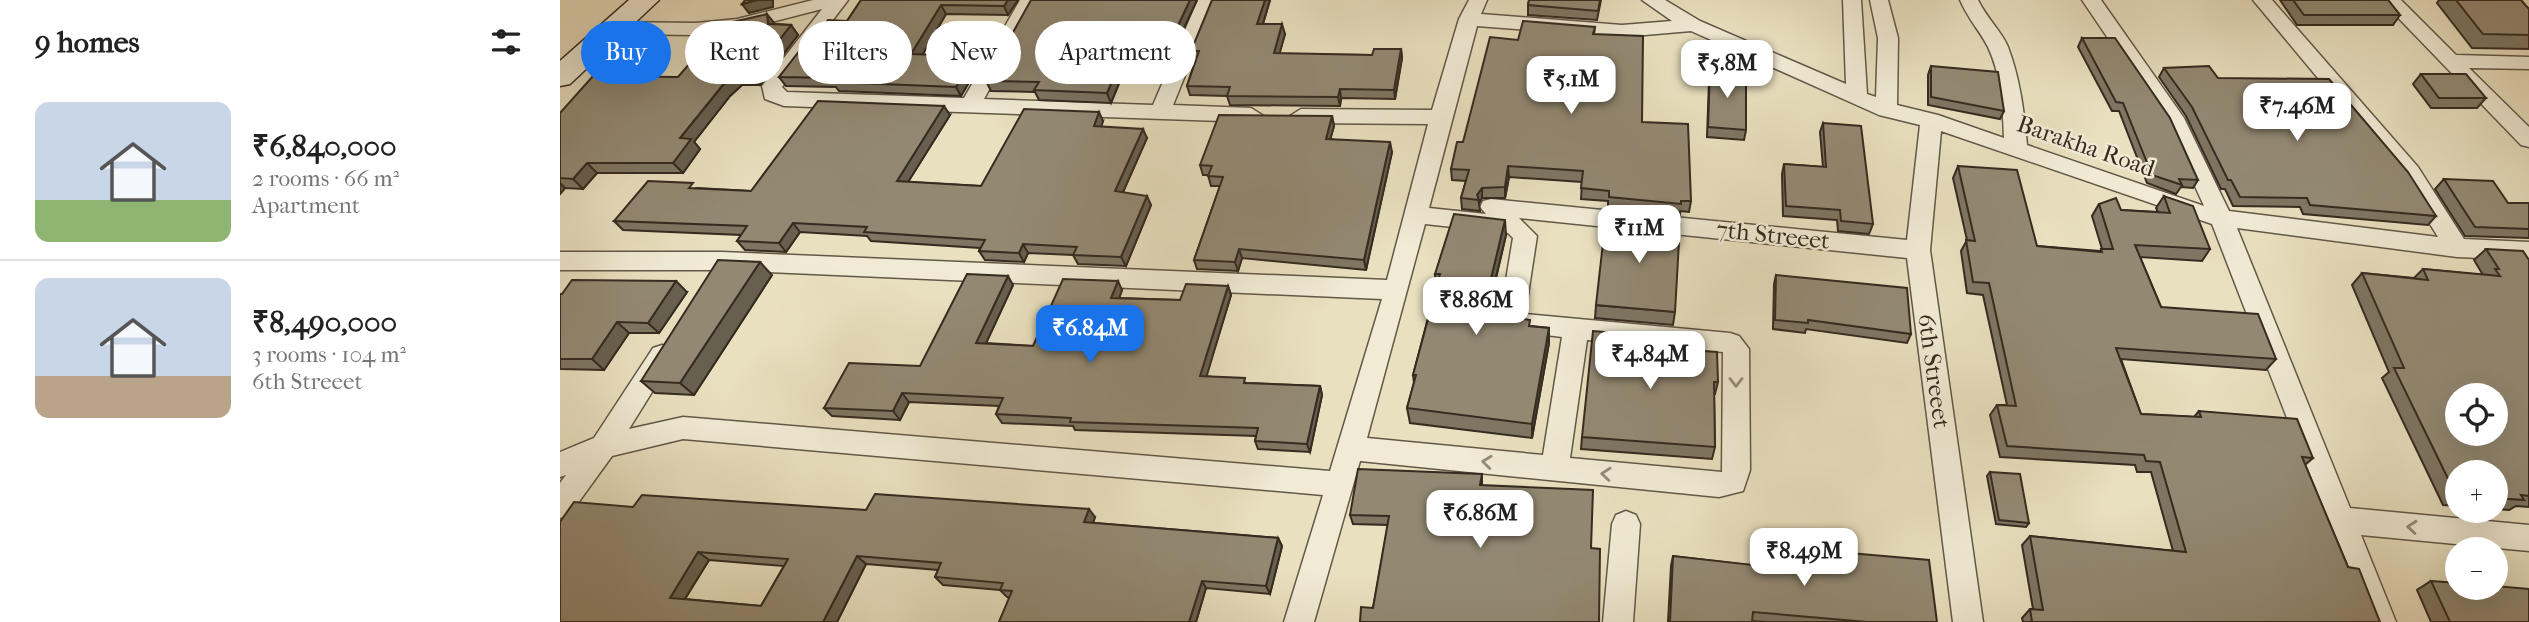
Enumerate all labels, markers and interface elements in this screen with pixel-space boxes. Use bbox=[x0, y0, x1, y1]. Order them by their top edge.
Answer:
chip: Buy bbox=[581, 21, 671, 84]
chip: Rent bbox=[685, 21, 784, 84]
chip: Filters bbox=[798, 21, 912, 84]
chip: New bbox=[926, 21, 1021, 84]
chip: Apartment bbox=[1035, 21, 1196, 84]
icon: filters bbox=[487, 23, 525, 61]
text: 9 homes bbox=[35, 25, 140, 60]
pin: ₹5.8M bbox=[1678, 41, 1776, 100]
text: ₹5.8M bbox=[1697, 49, 1757, 76]
pin: ₹5.1M bbox=[1522, 57, 1620, 116]
text: ₹5.1M bbox=[1543, 65, 1599, 92]
pin: ₹7.46M bbox=[2240, 83, 2354, 143]
text: ₹7.46M bbox=[2259, 92, 2335, 119]
street label: Barakha Road bbox=[2014, 109, 2159, 183]
text: ₹6,840,000 bbox=[252, 129, 397, 164]
icon: home bbox=[91, 130, 175, 214]
text: 2 rooms · 66 m² bbox=[252, 165, 399, 192]
text: Apartment bbox=[252, 192, 360, 219]
pin: ₹11M bbox=[1598, 205, 1680, 265]
text: ₹11M bbox=[1614, 214, 1664, 241]
street label: 7th Streeet bbox=[1715, 215, 1832, 255]
pin: ₹8.86M bbox=[1419, 278, 1533, 337]
text: ₹8.86M bbox=[1439, 286, 1513, 313]
text: ₹8,490,000 bbox=[252, 305, 397, 340]
icon: home bbox=[91, 306, 175, 390]
pin: ₹6.84M bbox=[1033, 306, 1147, 365]
street label: 6th Streeet bbox=[1912, 312, 1956, 431]
text: ₹6.84M bbox=[1052, 314, 1128, 341]
pin: ₹4.84M bbox=[1593, 332, 1707, 391]
text: ₹4.84M bbox=[1611, 340, 1689, 367]
text: 3 rooms · 104 m² bbox=[252, 341, 406, 368]
text: 6th Streeet bbox=[252, 368, 363, 395]
one-way arrow bbox=[1728, 377, 1744, 388]
map controls bbox=[2445, 383, 2508, 600]
button: locate bbox=[2445, 383, 2508, 446]
one-way arrow bbox=[1481, 455, 1493, 470]
button: + bbox=[2445, 460, 2508, 523]
one-way arrow bbox=[1600, 467, 1611, 482]
pin: ₹6.86M bbox=[1423, 490, 1537, 550]
text: ₹6.86M bbox=[1442, 499, 1518, 526]
one-way arrow bbox=[2406, 520, 2417, 535]
pin: ₹8.49M bbox=[1747, 528, 1861, 588]
text: ₹8.49M bbox=[1766, 537, 1842, 564]
button: − bbox=[2445, 537, 2508, 600]

